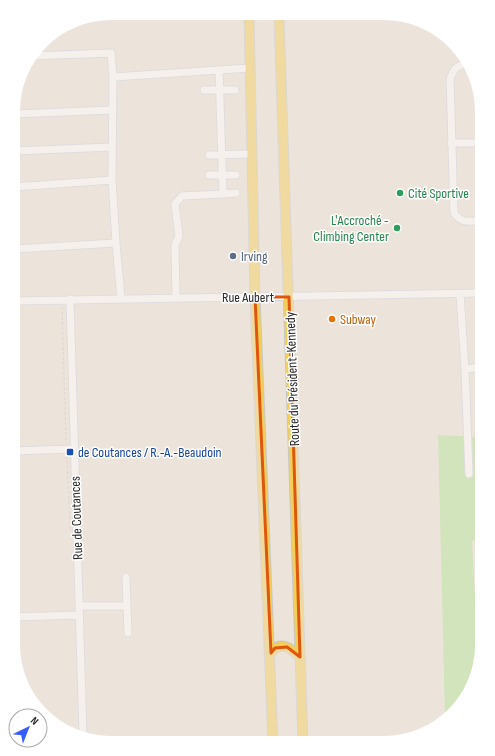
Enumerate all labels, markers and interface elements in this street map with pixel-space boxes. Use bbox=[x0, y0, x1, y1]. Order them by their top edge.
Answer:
place label: Cité Sportive bbox=[408, 185, 469, 202]
marker: Cité Sportive bbox=[395, 188, 405, 198]
place label: L'Accroché - Climbing Center bbox=[313, 212, 389, 245]
marker: L'Accroché - Climbing Center bbox=[392, 223, 402, 233]
place label: Irving bbox=[241, 248, 268, 265]
marker: Irving bbox=[228, 251, 238, 261]
street label: Rue Aubert bbox=[222, 289, 274, 306]
street label: Route du Président-Kennedy bbox=[282, 311, 303, 446]
place label: Subway bbox=[340, 311, 377, 328]
marker: Subway bbox=[327, 314, 337, 324]
place label: de Coutances / R.-A.-Beaudoin bbox=[78, 444, 222, 461]
marker: de Coutances / R.-A.-Beaudoin bbox=[65, 447, 75, 457]
street label: Rue de Coutances bbox=[67, 476, 86, 560]
north arrow bbox=[8, 708, 48, 748]
text: N bbox=[28, 714, 41, 728]

